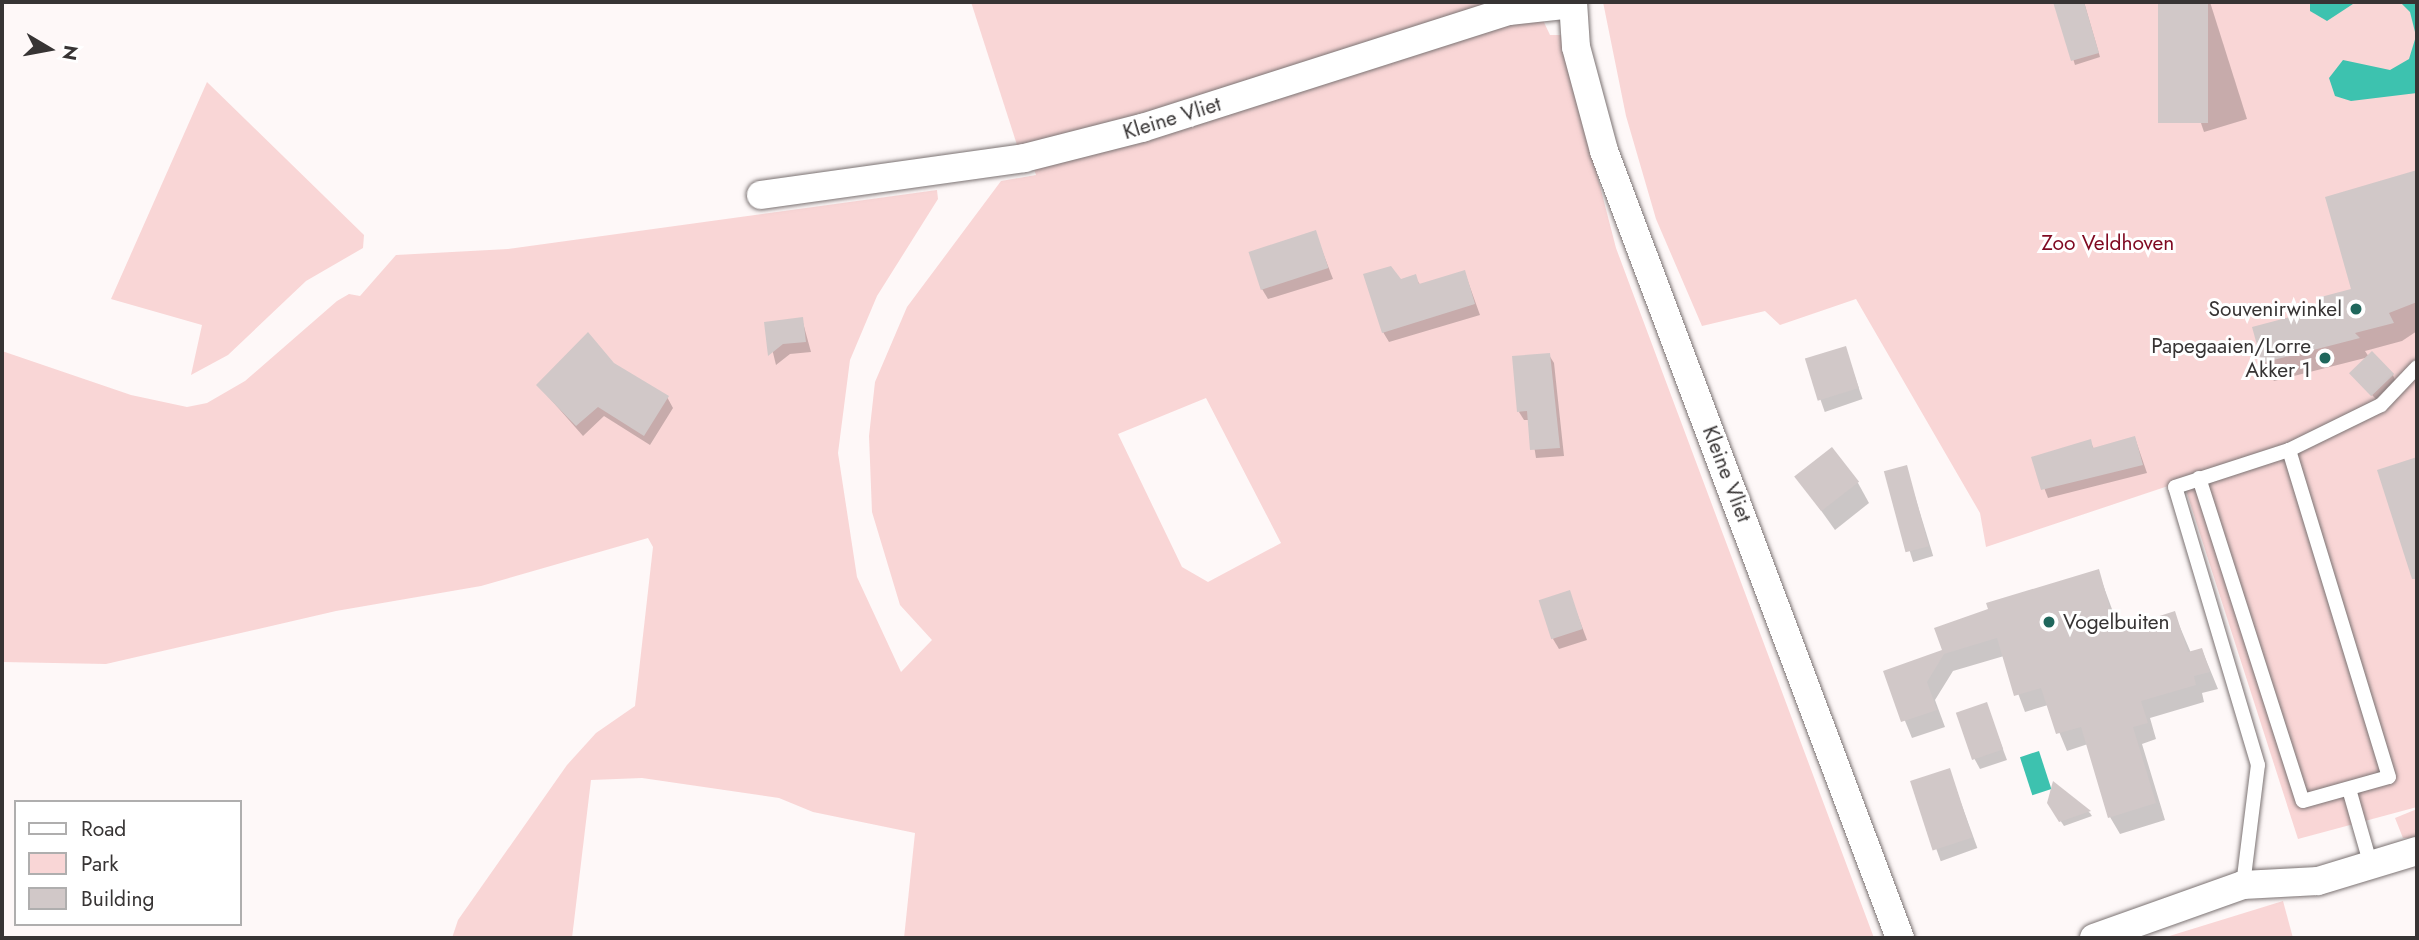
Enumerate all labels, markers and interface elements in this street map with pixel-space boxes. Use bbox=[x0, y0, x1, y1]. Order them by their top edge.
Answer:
north arrow bbox=[14, 14, 84, 84]
text: N bbox=[56, 43, 85, 63]
street label: Kleine Vliet bbox=[1120, 91, 1224, 145]
park label: Zoo Veldhoven bbox=[2042, 230, 2174, 256]
place label: Souvenirwinkel bbox=[2209, 296, 2342, 322]
marker: Souvenirwinkel bbox=[2348, 301, 2364, 317]
place label: Papegaaien/Lorre Akker 1 bbox=[2151, 333, 2311, 383]
marker: Papegaaien/Lorre Akker 1 bbox=[2317, 350, 2333, 366]
street label: Kleine Vliet bbox=[1697, 422, 1757, 526]
place label: Vogelbuiten bbox=[2063, 609, 2170, 635]
marker: Vogelbuiten bbox=[2041, 614, 2057, 630]
legend bbox=[14, 800, 242, 926]
text: Road bbox=[81, 814, 126, 844]
text: Park bbox=[81, 849, 118, 879]
text: Building bbox=[81, 884, 154, 914]

